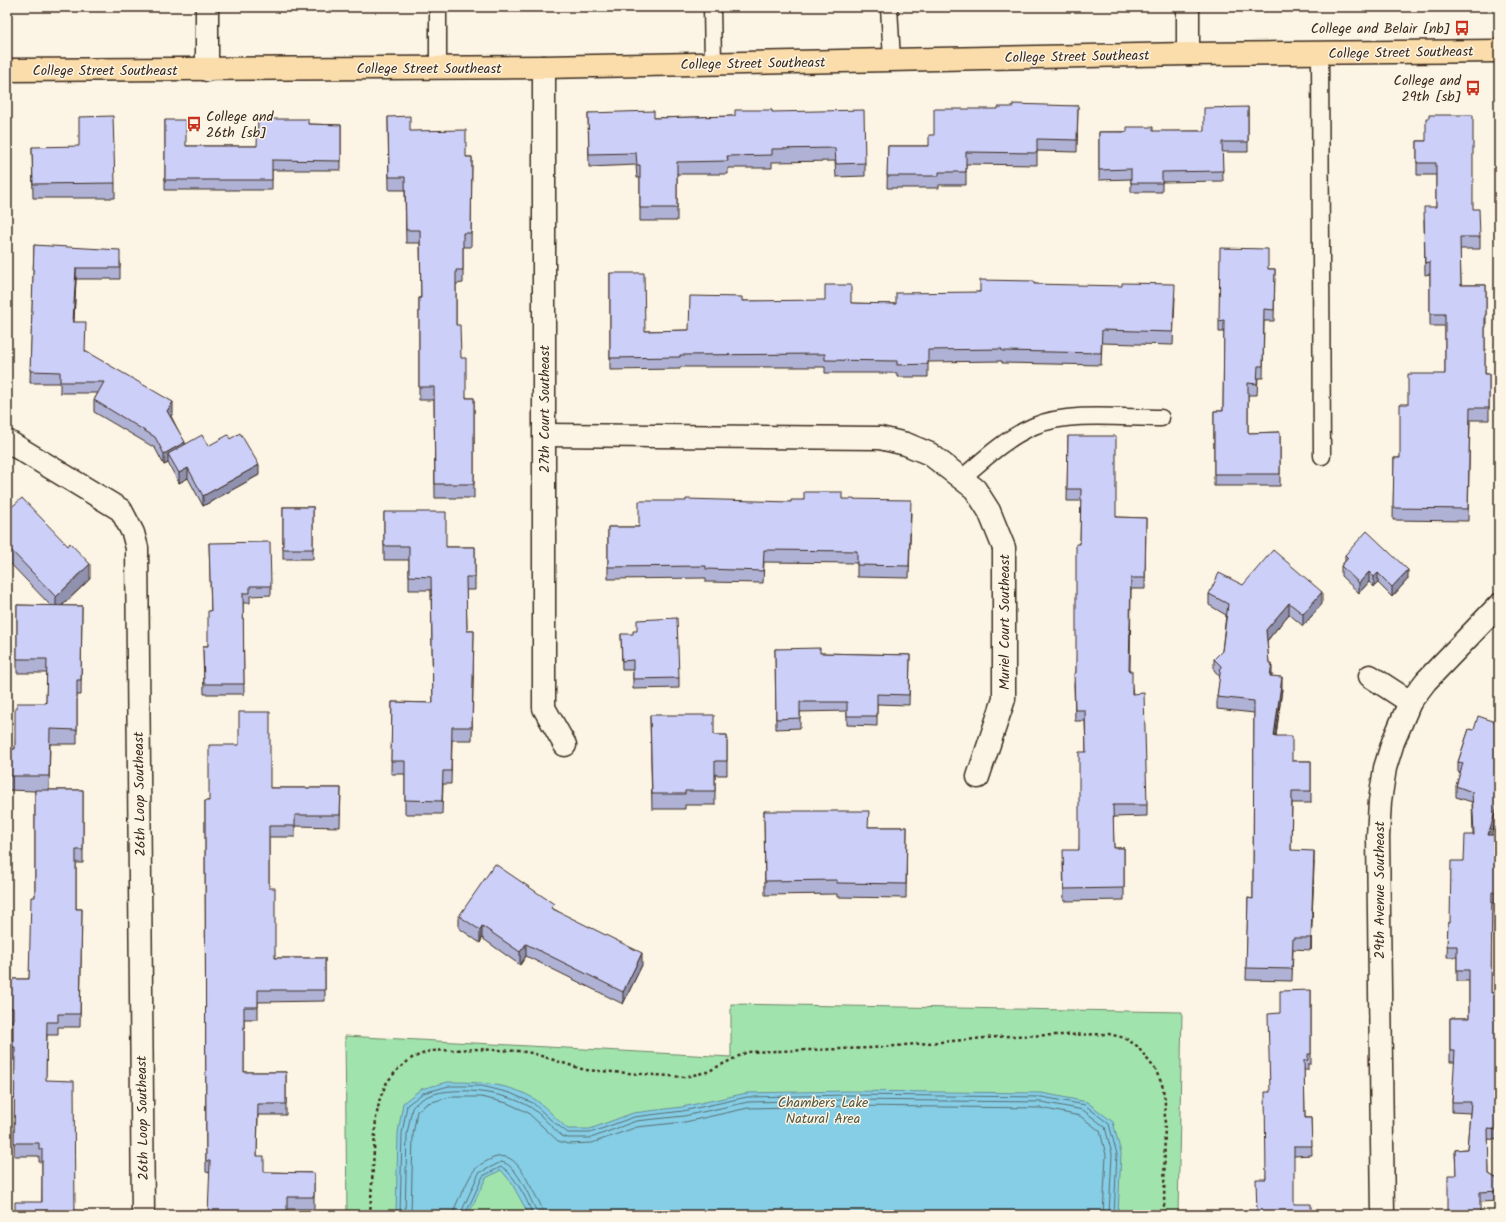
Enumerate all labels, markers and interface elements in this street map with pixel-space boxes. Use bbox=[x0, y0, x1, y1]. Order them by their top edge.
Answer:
place label: College and Belair [nb] bbox=[1311, 18, 1450, 40]
bus stop icon: College and Belair [nb] bbox=[1453, 19, 1471, 37]
street label: College Street Southeast bbox=[1328, 41, 1474, 65]
street label: College Street Southeast bbox=[1004, 45, 1150, 69]
street label: College Street Southeast bbox=[680, 52, 826, 76]
street label: College Street Southeast bbox=[356, 58, 502, 80]
street label: College Street Southeast bbox=[32, 60, 178, 82]
place label: College and 29th [sb] bbox=[1394, 70, 1462, 108]
bus stop icon: College and 29th [sb] bbox=[1464, 79, 1482, 97]
place label: College and 26th [sb] bbox=[206, 106, 274, 144]
bus stop icon: College and 26th [sb] bbox=[185, 115, 203, 133]
street label: 27th Court Southeast bbox=[534, 344, 556, 473]
street label: Muriel Court Southeast bbox=[994, 553, 1016, 690]
street label: 26th Loop Southeast bbox=[128, 731, 152, 857]
street label: 29th Avenue Southeast bbox=[1369, 820, 1391, 959]
street label: 26th Loop Southeast bbox=[131, 1055, 155, 1181]
park label: Chambers Lake Natural Area bbox=[778, 1092, 869, 1130]

